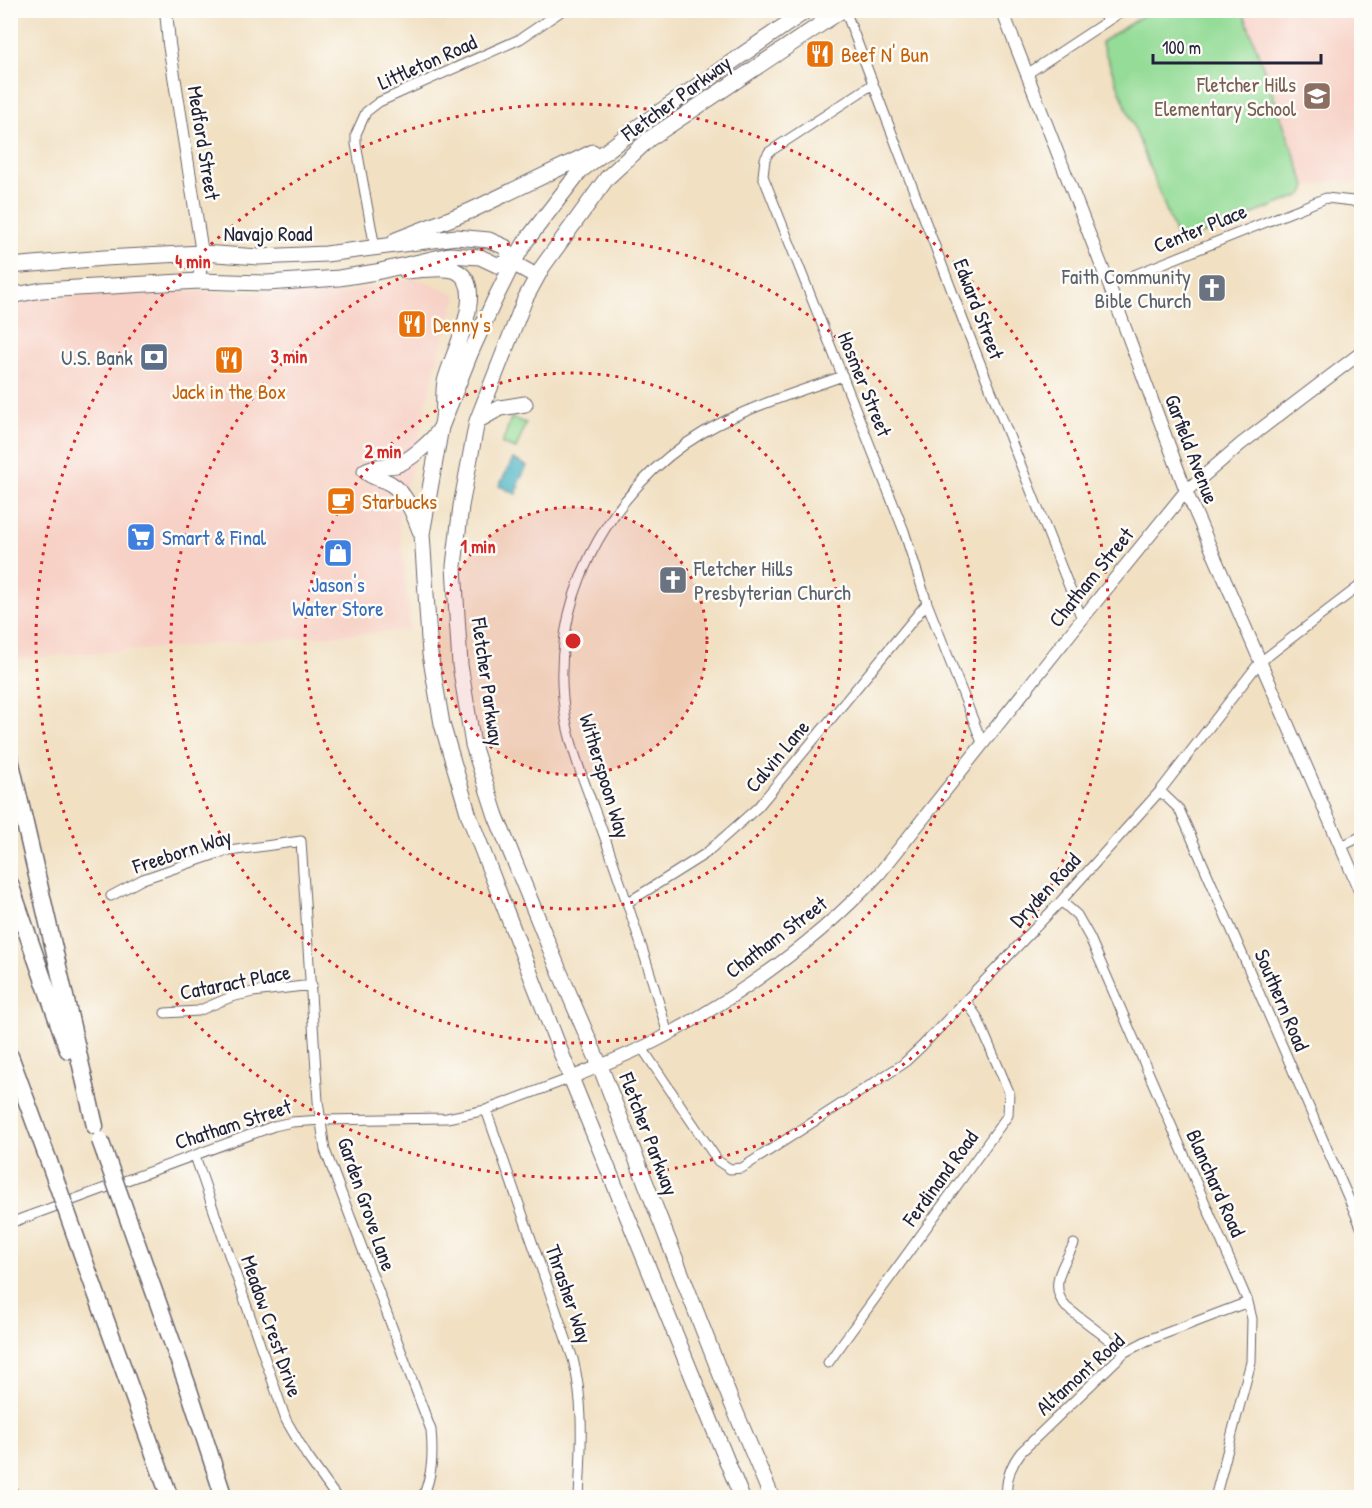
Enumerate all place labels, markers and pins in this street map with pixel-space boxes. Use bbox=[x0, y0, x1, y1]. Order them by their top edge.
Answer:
restaurant icon: Beef N' Bun bbox=[804, 38, 836, 70]
place label: Beef N' Bun bbox=[841, 40, 929, 69]
place label: Fletcher Hills Elementary School bbox=[1154, 70, 1296, 123]
school or university icon: Fletcher Hills Elementary School bbox=[1301, 80, 1333, 112]
place label: Faith Community Bible Church bbox=[1061, 262, 1191, 315]
church icon: Faith Community Bible Church bbox=[1196, 272, 1228, 304]
restaurant icon: Denny's bbox=[396, 308, 428, 340]
place label: Denny's bbox=[433, 310, 491, 339]
bank icon: U.S. Bank bbox=[138, 341, 170, 373]
place label: U.S. Bank bbox=[61, 343, 133, 372]
restaurant icon: Jack in the Box bbox=[213, 344, 245, 376]
place label: Jack in the Box bbox=[172, 377, 286, 406]
cafe icon: Starbucks bbox=[325, 485, 357, 517]
place label: Starbucks bbox=[362, 487, 437, 516]
supermarket icon: Smart & Final bbox=[125, 521, 157, 553]
place label: Smart & Final bbox=[162, 523, 267, 552]
shop icon: Jason's Water Store bbox=[322, 537, 354, 569]
place label: Fletcher Hills Presbyterian Church bbox=[693, 554, 851, 607]
church icon: Fletcher Hills Presbyterian Church bbox=[657, 564, 689, 596]
place label: Jason's Water Store bbox=[292, 570, 384, 623]
centre of rings bbox=[563, 631, 583, 651]

